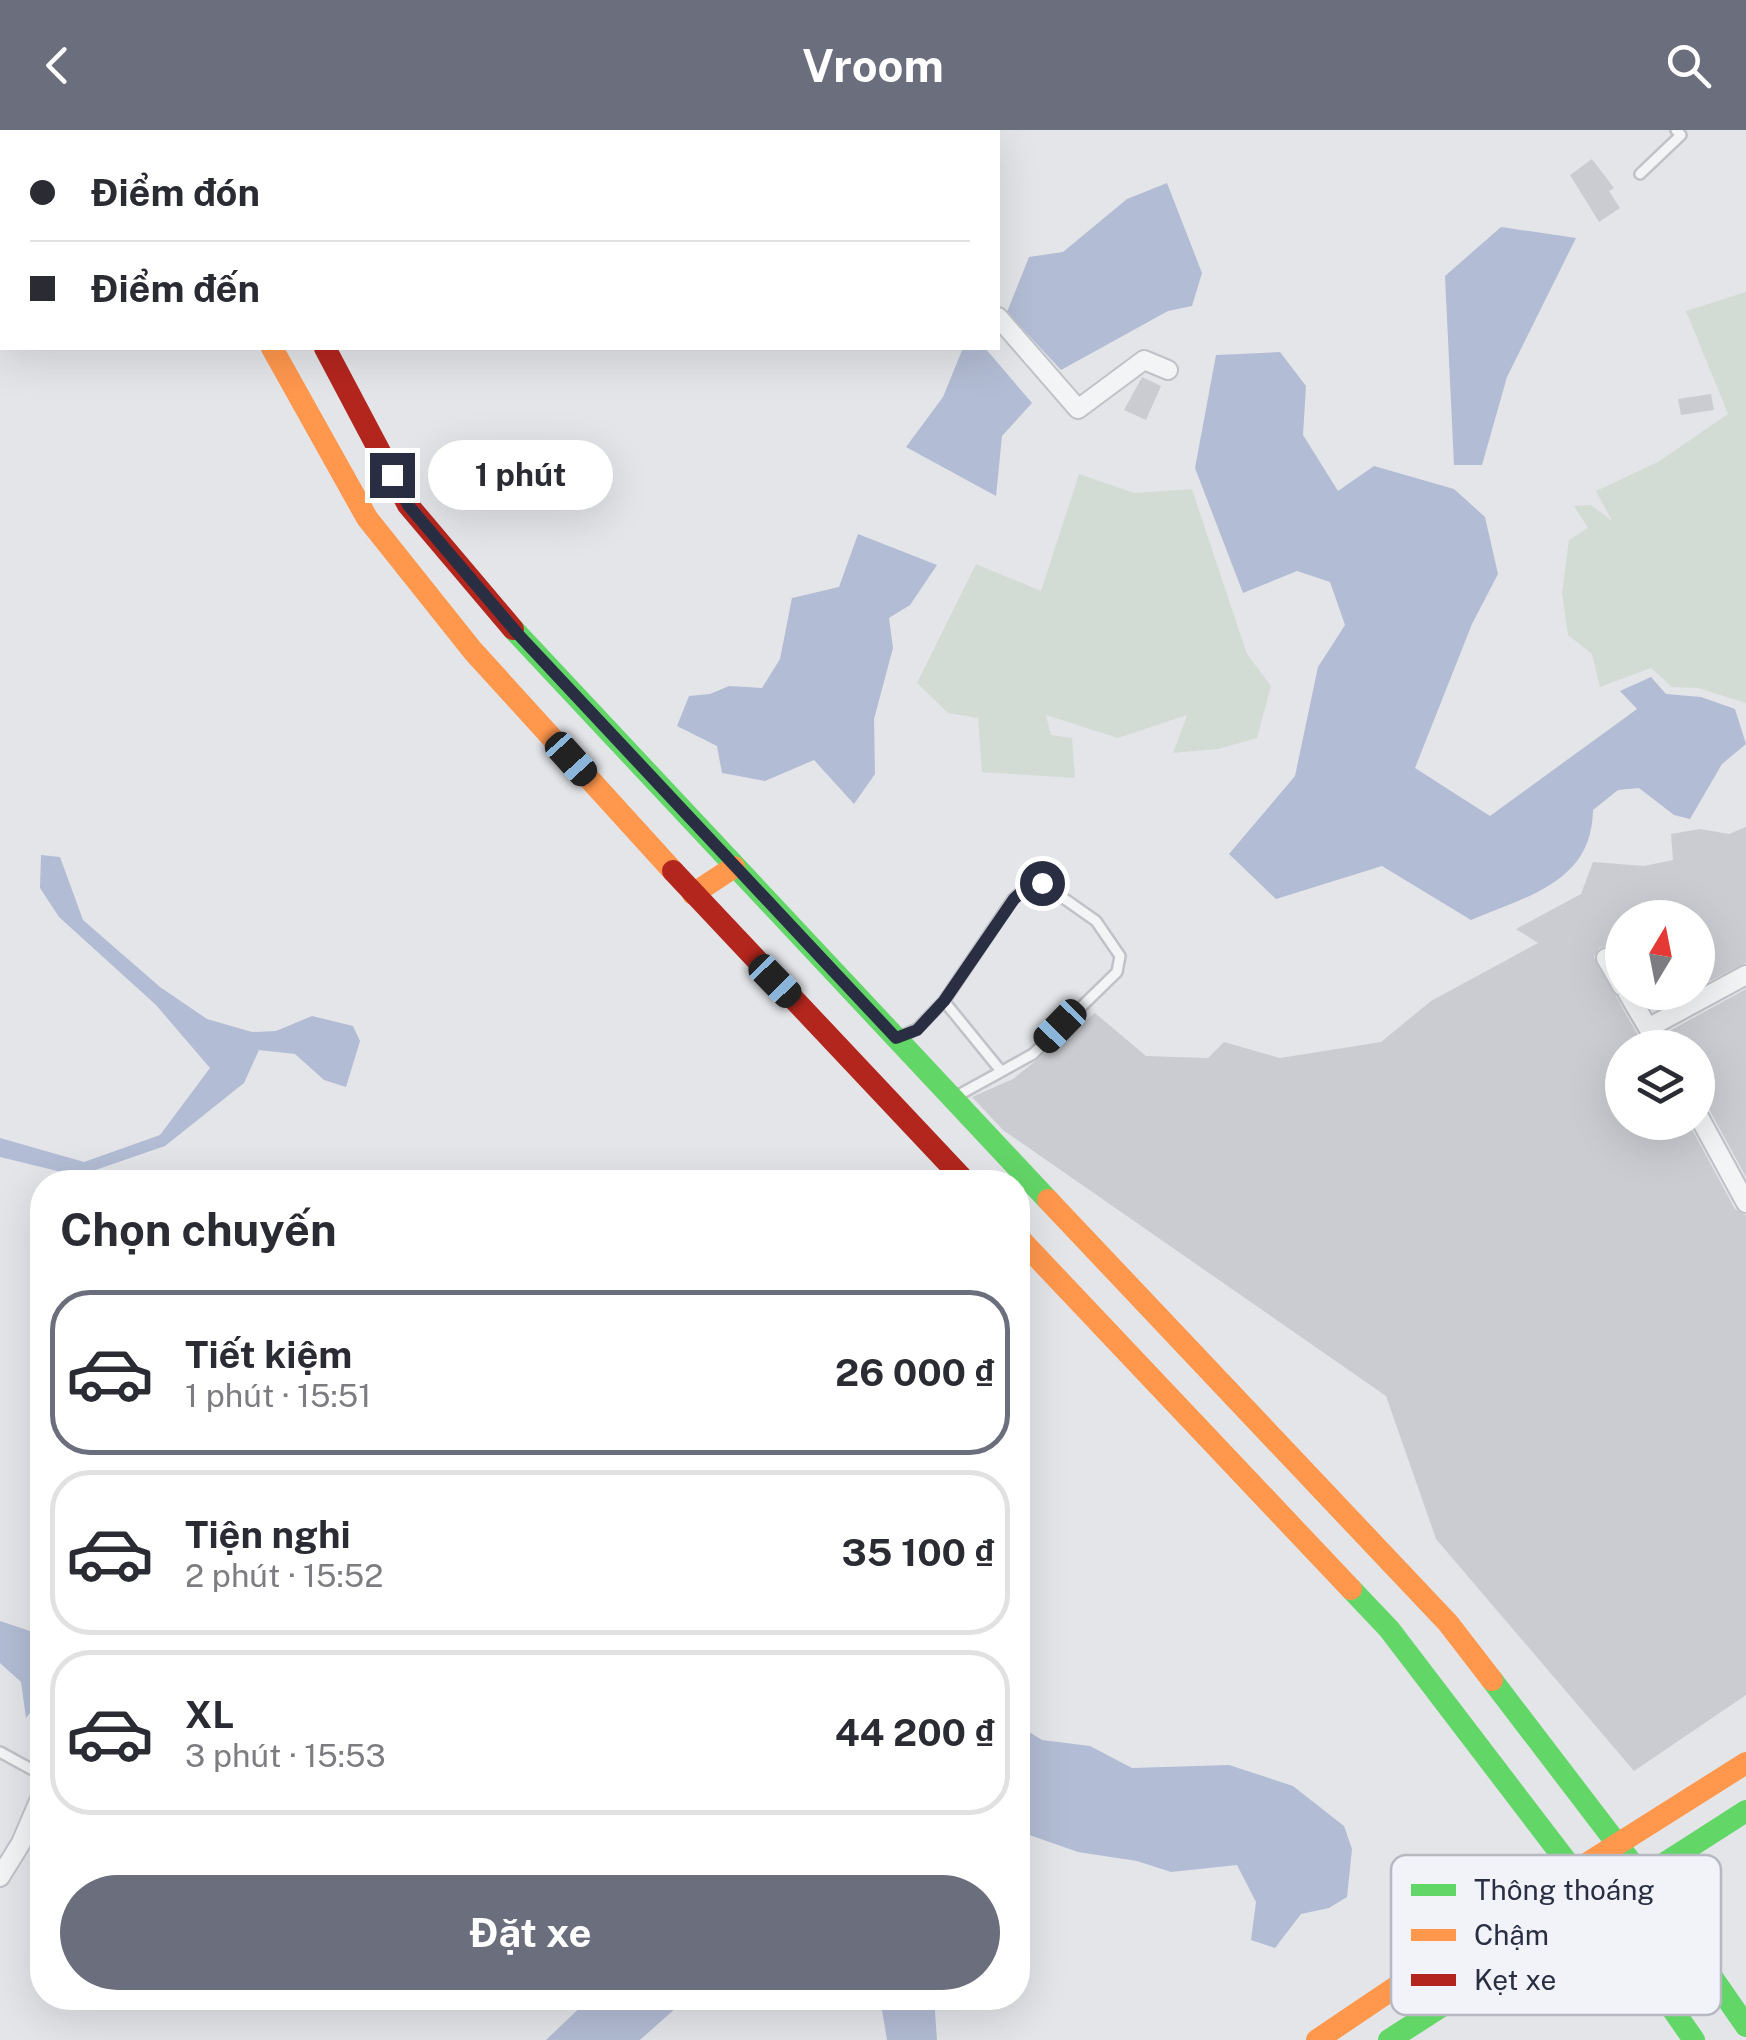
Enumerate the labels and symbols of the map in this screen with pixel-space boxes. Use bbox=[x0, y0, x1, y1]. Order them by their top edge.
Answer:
callout: 1 phút bbox=[427, 440, 612, 510]
route end bbox=[370, 453, 415, 498]
car bbox=[540, 727, 602, 791]
route start bbox=[1020, 861, 1065, 906]
north arrow bbox=[1605, 900, 1715, 1010]
car bbox=[743, 949, 807, 1013]
car bbox=[1028, 994, 1092, 1058]
legend bbox=[1391, 1855, 1721, 2015]
text: Thông thoáng bbox=[1474, 1873, 1655, 1906]
text: Chậm bbox=[1474, 1918, 1549, 1951]
text: Kẹt xe bbox=[1474, 1963, 1556, 1996]

